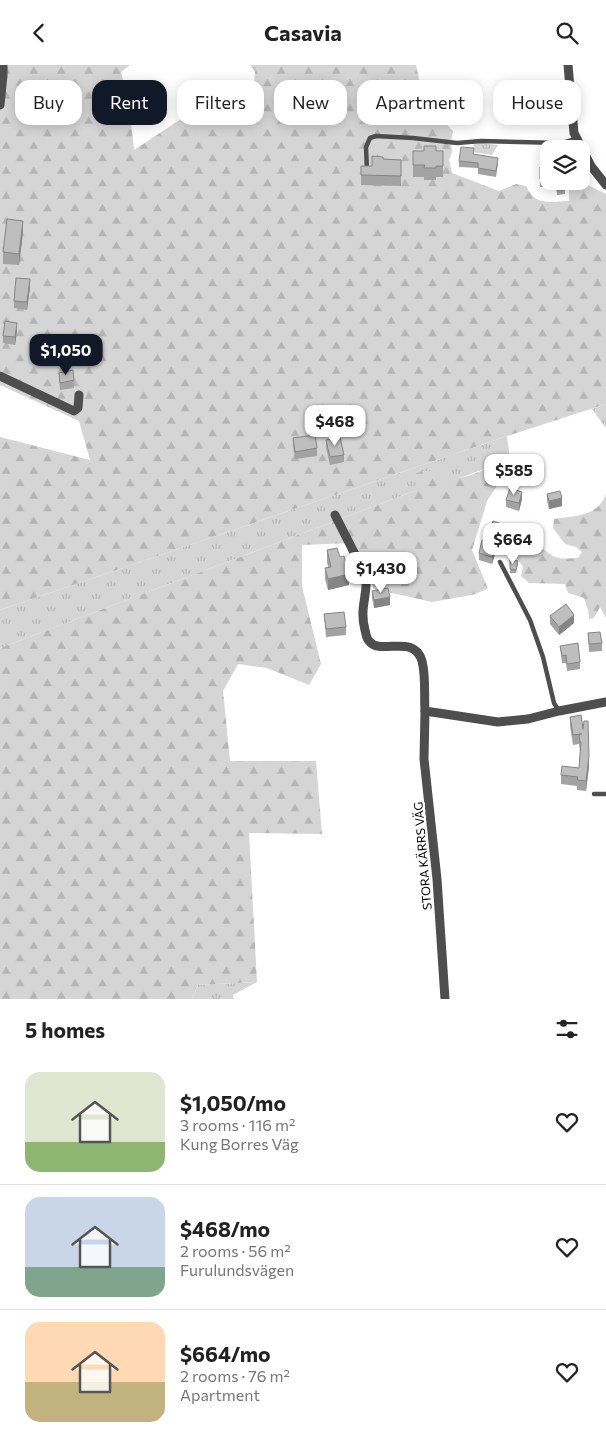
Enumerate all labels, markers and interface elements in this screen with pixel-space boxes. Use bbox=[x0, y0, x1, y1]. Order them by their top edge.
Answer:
icon: back bbox=[25, 19, 53, 47]
text: Casavia bbox=[264, 19, 342, 46]
icon: search bbox=[553, 19, 581, 47]
chip: Buy bbox=[15, 80, 82, 125]
chip: Rent bbox=[92, 80, 167, 125]
chip: Filters bbox=[177, 80, 264, 125]
chip: New bbox=[274, 80, 347, 125]
chip: Apartment bbox=[357, 80, 483, 125]
chip: House bbox=[493, 80, 581, 125]
map controls bbox=[540, 140, 590, 190]
button: layers bbox=[540, 140, 590, 190]
pin: $1,050 bbox=[25, 333, 107, 376]
text: $1,050 bbox=[41, 340, 91, 359]
pin: $468 bbox=[305, 405, 365, 447]
text: $468 bbox=[316, 411, 354, 430]
pin: $585 bbox=[484, 453, 544, 496]
text: $585 bbox=[495, 460, 533, 479]
pin: $664 bbox=[483, 523, 543, 565]
text: $664 bbox=[494, 529, 532, 548]
pin: $1,430 bbox=[340, 551, 422, 594]
text: $1,430 bbox=[356, 558, 406, 577]
street label: STORA KÄRRS VÄG bbox=[410, 801, 434, 911]
icon: filters bbox=[553, 1015, 581, 1043]
text: 5 homes bbox=[25, 1017, 105, 1042]
text: $1,050/mo bbox=[180, 1090, 286, 1115]
icon: home bbox=[65, 1092, 125, 1152]
icon: heart bbox=[553, 1108, 581, 1136]
text: 3 rooms · 116 m² bbox=[180, 1115, 295, 1134]
text: Kung Borres Väg bbox=[180, 1134, 299, 1153]
text: $468/mo bbox=[180, 1216, 270, 1241]
icon: home bbox=[65, 1217, 125, 1277]
icon: heart bbox=[553, 1233, 581, 1261]
text: 2 rooms · 56 m² bbox=[180, 1241, 291, 1260]
text: Furulundsvägen bbox=[180, 1260, 294, 1279]
text: $664/mo bbox=[180, 1341, 271, 1366]
icon: home bbox=[65, 1342, 125, 1402]
icon: heart bbox=[553, 1358, 581, 1386]
text: 2 rooms · 76 m² bbox=[180, 1366, 290, 1385]
text: Apartment bbox=[180, 1385, 260, 1404]

